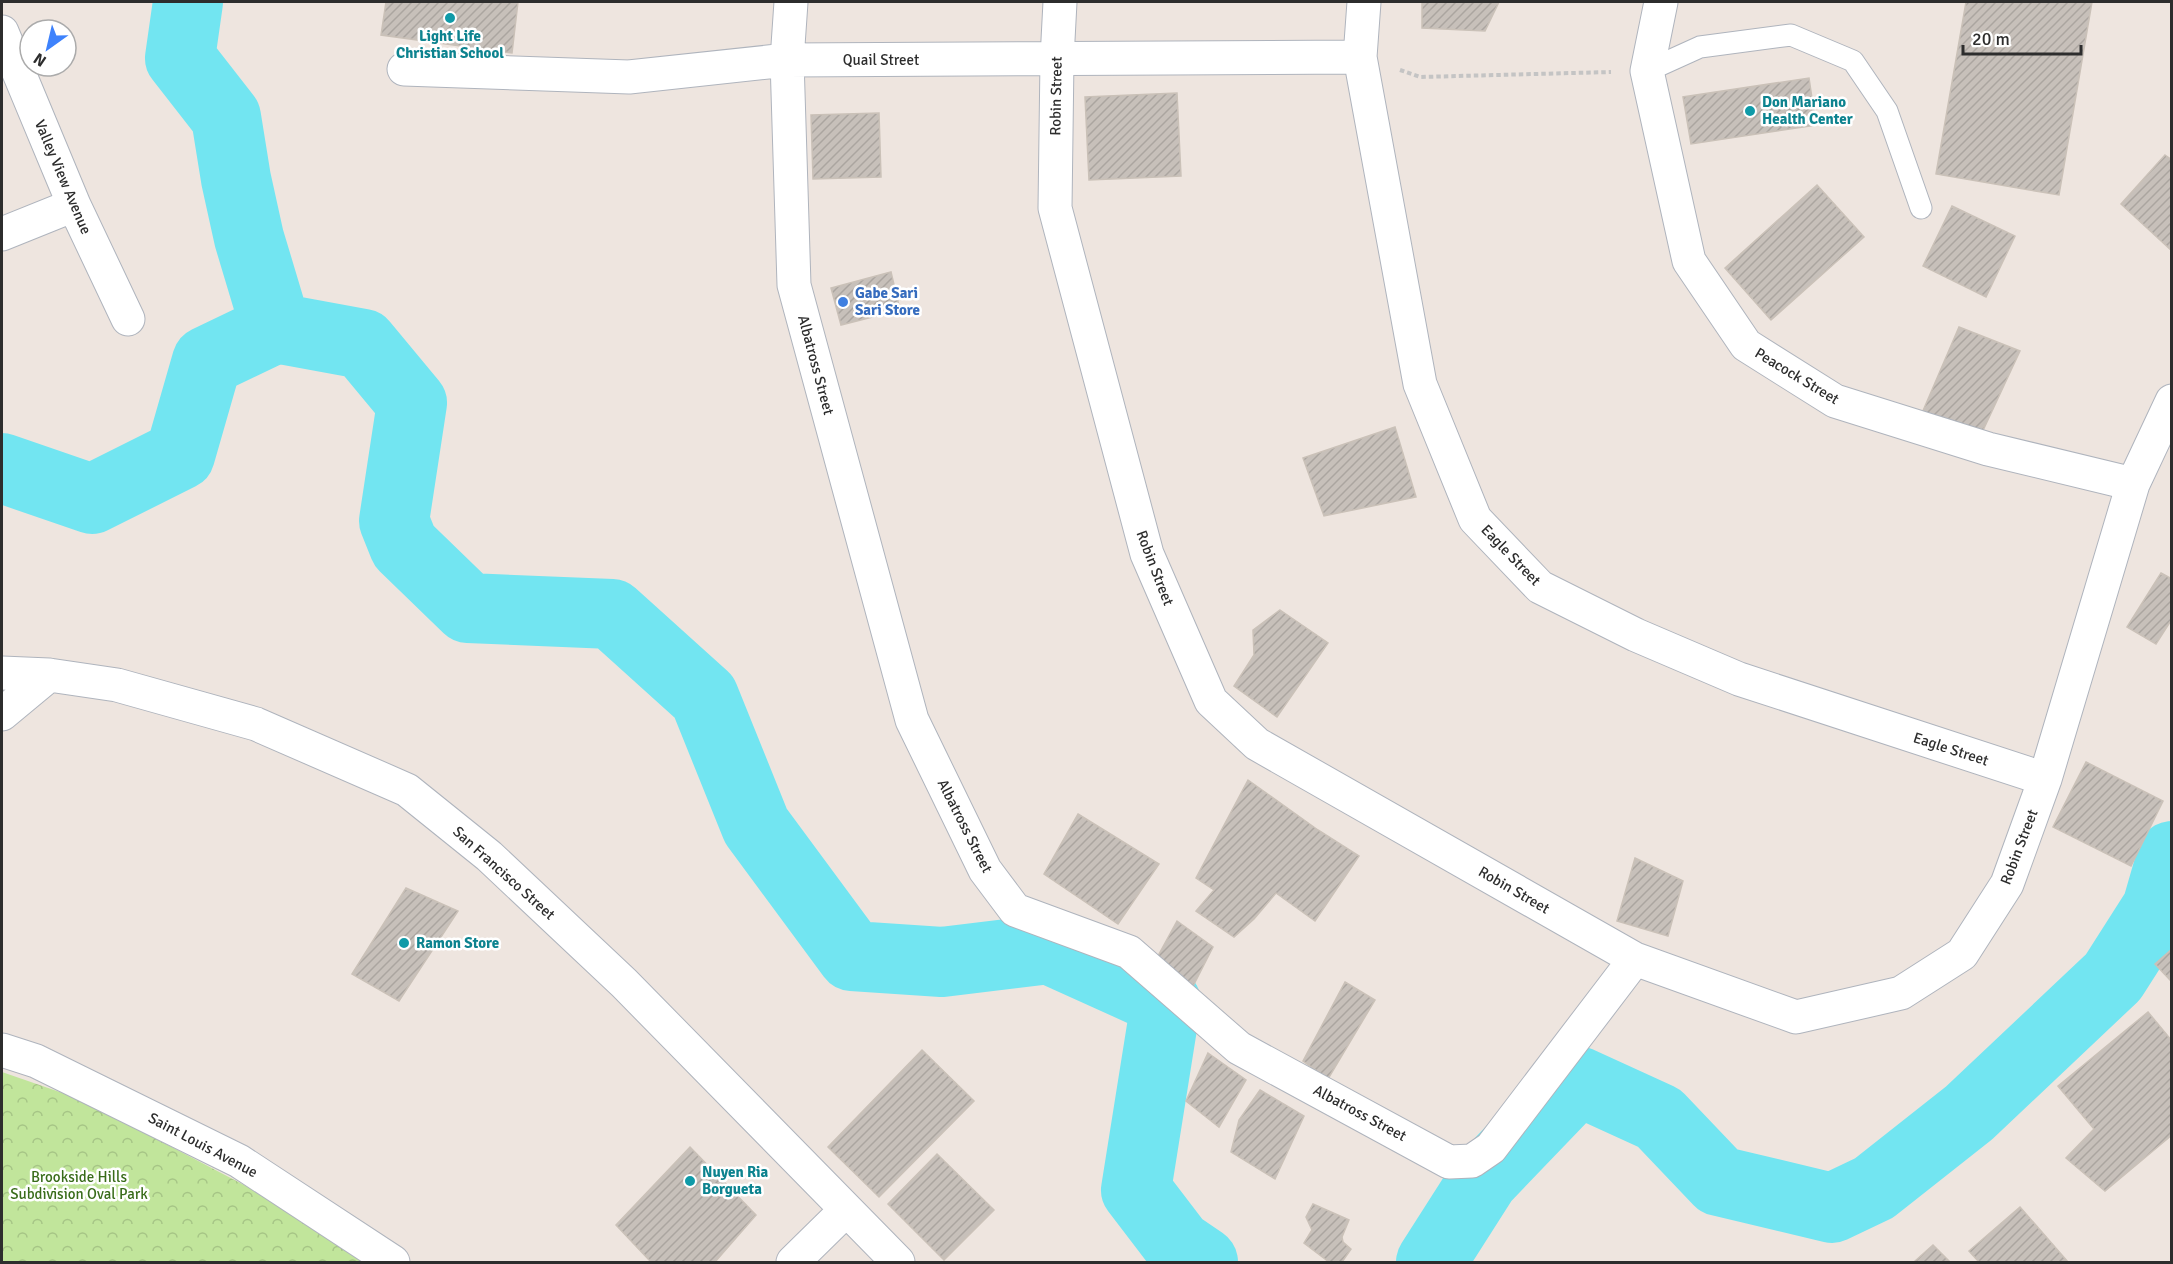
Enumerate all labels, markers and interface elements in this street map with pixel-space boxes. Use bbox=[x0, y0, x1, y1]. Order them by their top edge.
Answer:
marker: Light Life Christian School bbox=[443, 11, 457, 25]
north arrow bbox=[18, 18, 78, 78]
scale bar bbox=[1963, 18, 2082, 56]
place label: Light Life Christian School bbox=[396, 27, 504, 62]
text: 20 m bbox=[1972, 28, 2010, 50]
text: N bbox=[30, 48, 50, 71]
street label: Quail Street bbox=[843, 51, 919, 69]
street label: Robin Street bbox=[1046, 56, 1066, 136]
place label: Don Mariano Health Center bbox=[1762, 93, 1853, 128]
marker: Don Mariano Health Center bbox=[1743, 104, 1757, 118]
street label: Valley View Avenue bbox=[31, 117, 95, 237]
place label: Gabe Sari Sari Store bbox=[855, 284, 920, 319]
marker: Gabe Sari Sari Store bbox=[836, 295, 850, 309]
street label: Albatross Street bbox=[794, 313, 838, 417]
street label: Peacock Street bbox=[1752, 344, 1842, 408]
street label: Eagle Street bbox=[1477, 521, 1545, 589]
street label: Robin Street bbox=[1132, 528, 1178, 608]
street label: Eagle Street bbox=[1911, 728, 1991, 770]
street label: Albatross Street bbox=[934, 776, 996, 876]
street label: Robin Street bbox=[1996, 807, 2042, 887]
street label: San Francisco Street bbox=[449, 822, 559, 924]
street label: Robin Street bbox=[1475, 862, 1553, 918]
place label: Ramon Store bbox=[416, 934, 499, 952]
marker: Ramon Store bbox=[397, 936, 411, 950]
street label: Albatross Street bbox=[1310, 1081, 1410, 1145]
street label: Saint Louis Avenue bbox=[145, 1109, 261, 1181]
place label: Nuyen Ria Borgueta bbox=[702, 1163, 769, 1198]
park label: Brookside Hills Subdivision Oval Park bbox=[10, 1168, 148, 1203]
marker: Nuyen Ria Borgueta bbox=[683, 1174, 697, 1188]

